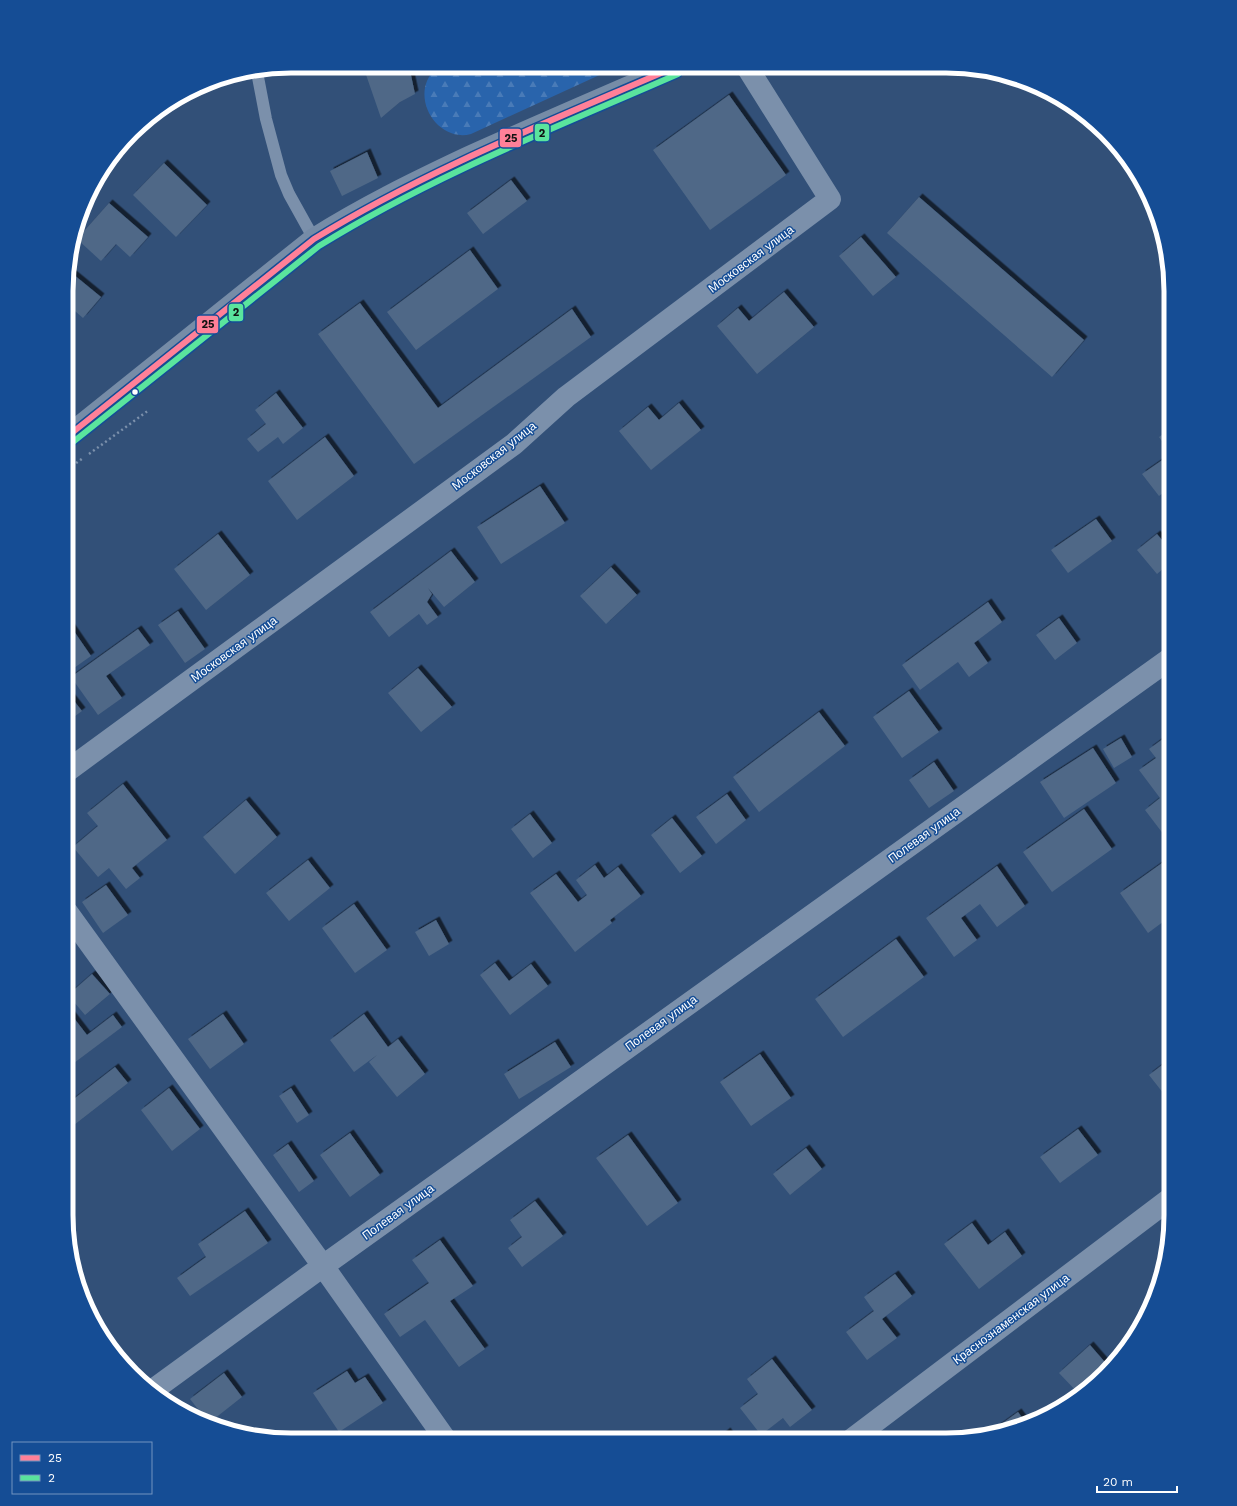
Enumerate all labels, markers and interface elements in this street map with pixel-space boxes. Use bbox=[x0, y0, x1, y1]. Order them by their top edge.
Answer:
line badge: 2 bbox=[534, 123, 550, 142]
text: 2 bbox=[539, 127, 546, 140]
line badge: 25 bbox=[499, 128, 522, 148]
text: 25 bbox=[505, 132, 517, 145]
street label: Московская улица bbox=[706, 222, 797, 296]
line badge: 2 bbox=[228, 303, 244, 322]
text: 2 bbox=[233, 306, 240, 319]
line badge: 25 bbox=[196, 315, 219, 334]
text: 25 bbox=[202, 318, 214, 331]
unlabelled marker bbox=[130, 387, 140, 397]
street label: Московская улица bbox=[449, 419, 539, 493]
street label: Московская улица bbox=[188, 613, 280, 685]
street label: Полевая улица bbox=[885, 804, 963, 866]
street label: Полевая улица bbox=[622, 992, 700, 1054]
street label: Полевая улица bbox=[359, 1181, 437, 1243]
street label: Краснознаменская улица bbox=[950, 1271, 1072, 1367]
legend bbox=[12, 1442, 152, 1494]
text: 25 bbox=[48, 1451, 62, 1465]
scale bar bbox=[1097, 1468, 1177, 1494]
text: 2 bbox=[48, 1471, 55, 1485]
text: 20 m bbox=[1103, 1475, 1133, 1489]

